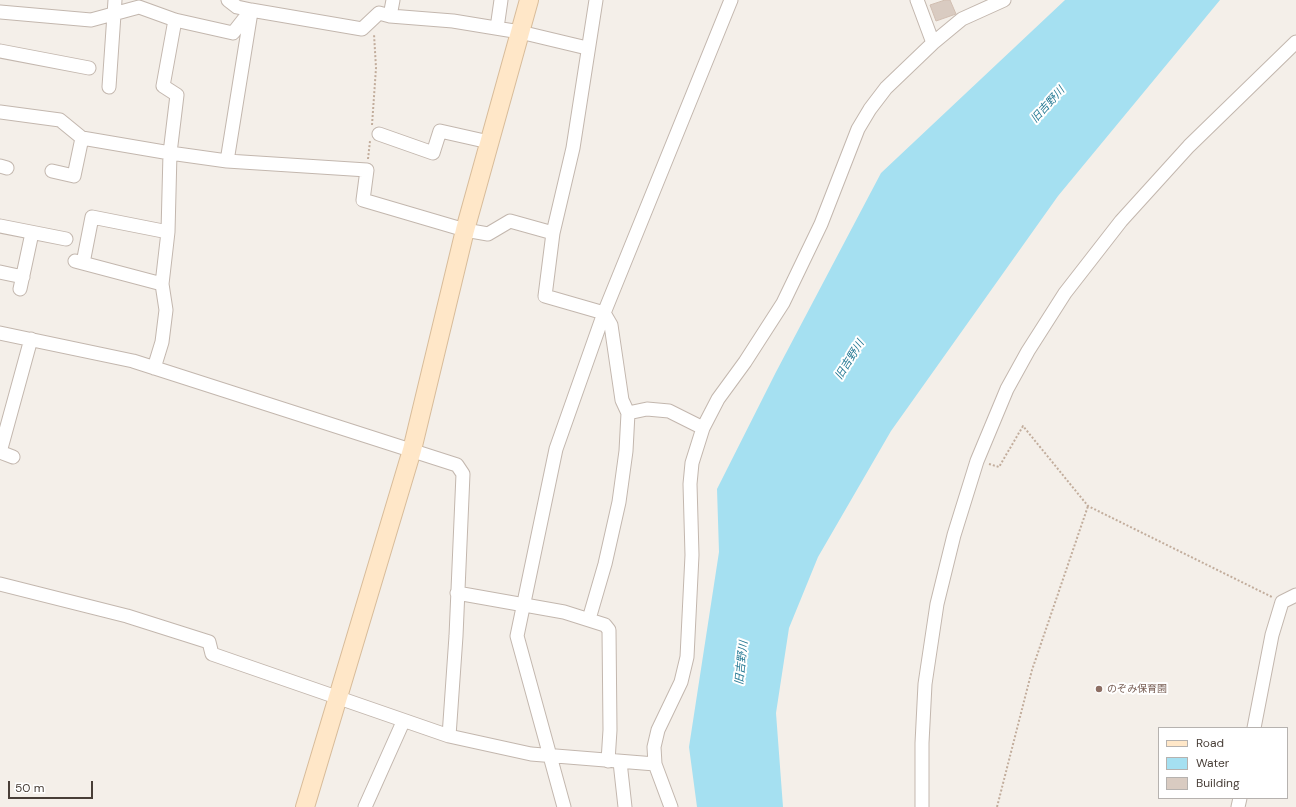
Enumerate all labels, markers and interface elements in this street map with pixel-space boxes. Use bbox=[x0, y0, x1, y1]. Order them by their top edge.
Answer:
water label: 旧吉野川 bbox=[1028, 84, 1068, 126]
water label: 旧吉野川 bbox=[833, 338, 867, 382]
water label: 旧吉野川 bbox=[733, 640, 751, 686]
place label: のぞみ保育園 bbox=[1107, 683, 1167, 695]
marker: のぞみ保育園 bbox=[1094, 684, 1104, 694]
legend bbox=[1158, 727, 1288, 799]
text: Road bbox=[1196, 735, 1224, 751]
text: Water bbox=[1196, 755, 1229, 771]
scale bar bbox=[10, 773, 95, 799]
text: Building bbox=[1196, 775, 1240, 791]
text: 50 m bbox=[15, 780, 44, 796]

